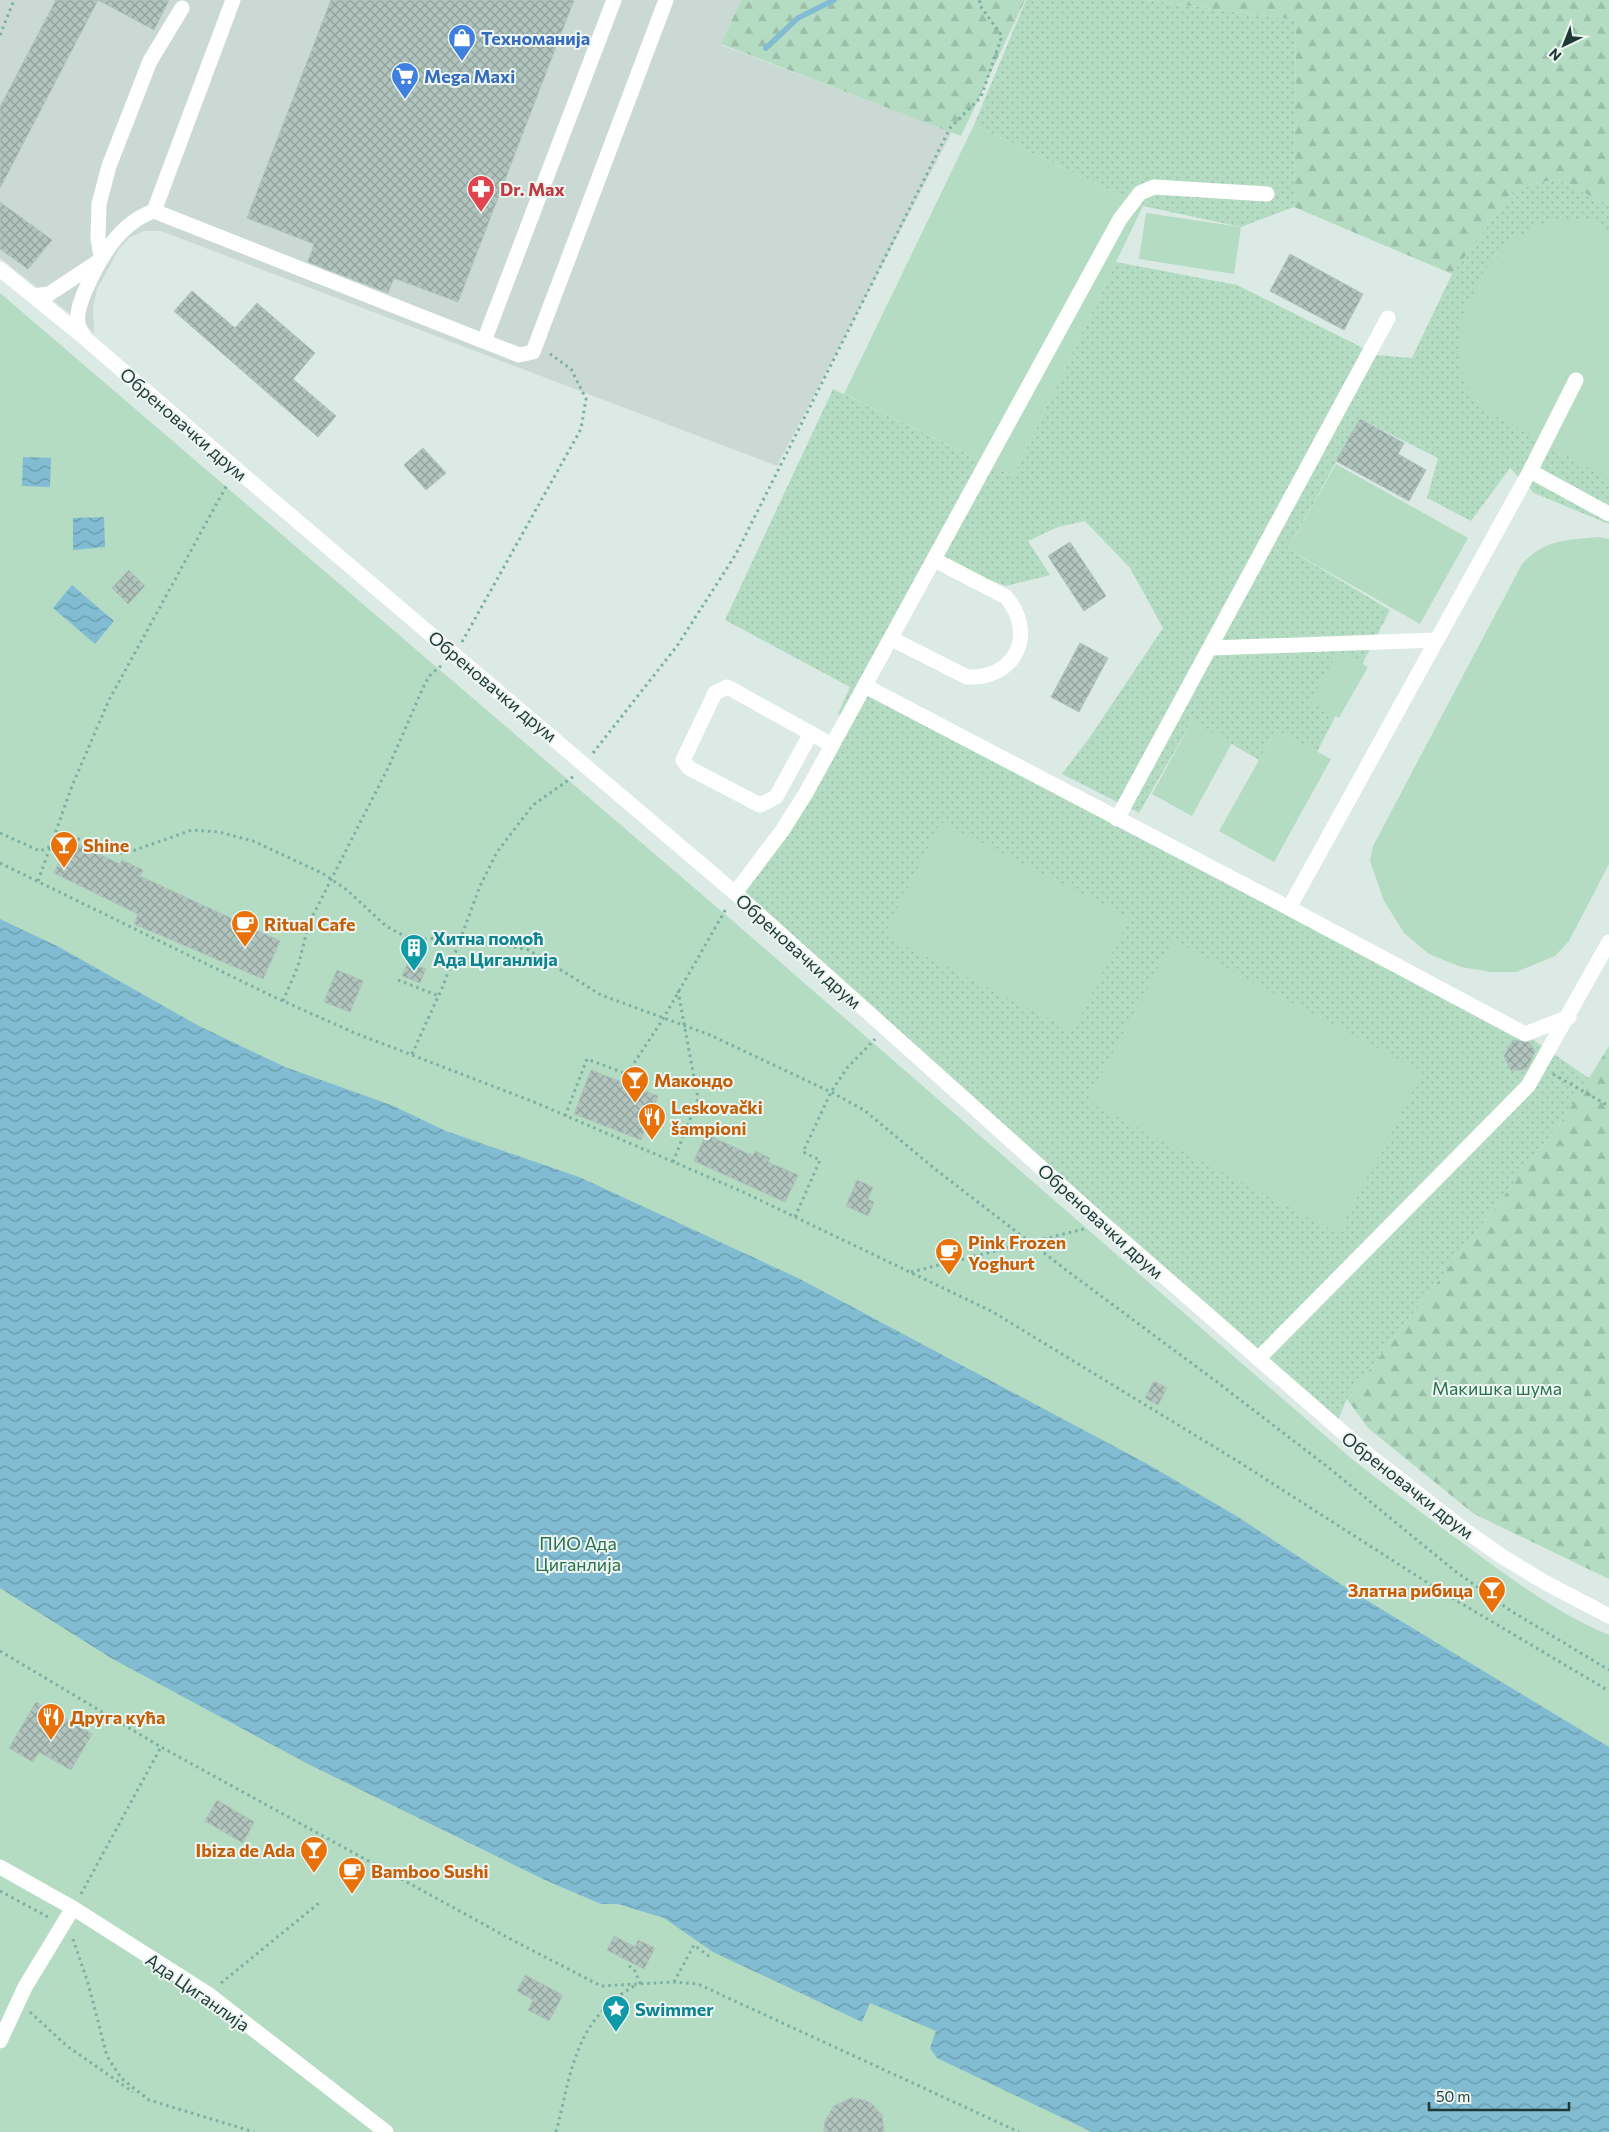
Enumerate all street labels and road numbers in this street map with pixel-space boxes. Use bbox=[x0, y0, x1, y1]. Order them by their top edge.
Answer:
street label: Обреновачки друм bbox=[116, 363, 252, 485]
street label: Обреновачки друм bbox=[424, 626, 562, 746]
street label: Обреновачки друм bbox=[732, 889, 866, 1013]
street label: Обреновачки друм bbox=[1034, 1159, 1168, 1283]
street label: Обреновачки друм bbox=[1338, 1427, 1478, 1543]
street label: Ада Циганлија bbox=[142, 1948, 254, 2036]

